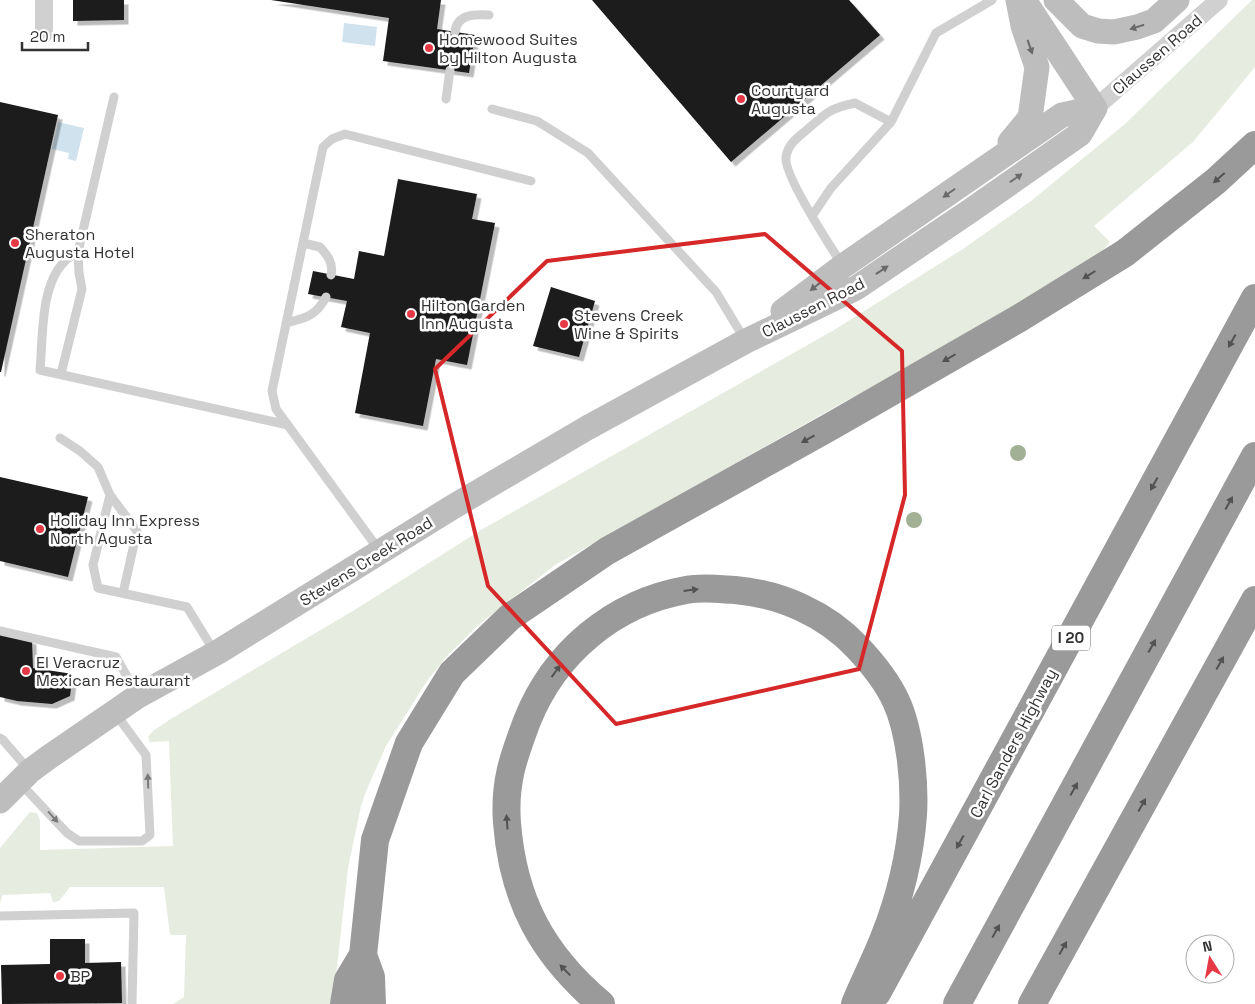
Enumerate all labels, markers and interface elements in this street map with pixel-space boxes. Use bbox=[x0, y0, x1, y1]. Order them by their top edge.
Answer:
street label: Claussen Road bbox=[1108, 10, 1207, 99]
scale bar bbox=[22, 20, 89, 52]
one-way arrow bbox=[1130, 23, 1145, 31]
text: 20 m bbox=[30, 27, 65, 46]
place label: Homewood Suites by Hilton Augusta bbox=[439, 29, 578, 68]
one-way arrow bbox=[1026, 40, 1034, 55]
marker: Homewood Suites by Hilton Augusta bbox=[423, 42, 435, 54]
place label: Courtyard Augusta bbox=[751, 80, 829, 119]
marker: Courtyard Augusta bbox=[735, 93, 747, 105]
one-way arrow bbox=[1213, 172, 1225, 184]
one-way arrow bbox=[1009, 173, 1023, 183]
one-way arrow bbox=[942, 188, 955, 198]
place label: Sheraton Augusta Hotel bbox=[25, 224, 134, 263]
marker: Sheraton Augusta Hotel bbox=[9, 237, 21, 249]
one-way arrow bbox=[875, 265, 889, 275]
one-way arrow bbox=[1082, 271, 1096, 280]
street label: Claussen Road bbox=[758, 273, 868, 342]
one-way arrow bbox=[809, 281, 823, 291]
place label: Hilton Garden Inn Augusta bbox=[421, 295, 525, 334]
place label: Stevens Creek Wine & Spirits bbox=[574, 305, 684, 344]
marker: Hilton Garden Inn Augusta bbox=[405, 308, 417, 320]
marker: Stevens Creek Wine & Spirits bbox=[558, 318, 570, 330]
one-way arrow bbox=[1228, 334, 1236, 348]
one-way arrow bbox=[943, 354, 956, 363]
one-way arrow bbox=[801, 435, 815, 443]
one-way arrow bbox=[1150, 476, 1158, 491]
one-way arrow bbox=[1225, 496, 1233, 510]
place label: Holiday Inn Express North Agusta bbox=[50, 510, 200, 549]
street label: Stevens Creek Road bbox=[296, 512, 437, 611]
marker: Holiday Inn Express North Agusta bbox=[34, 523, 46, 535]
one-way arrow bbox=[683, 586, 699, 594]
road number: I 20 bbox=[1052, 626, 1090, 650]
one-way arrow bbox=[1147, 639, 1156, 653]
place label: El Veracruz Mexican Restaurant bbox=[36, 652, 191, 691]
one-way arrow bbox=[1216, 655, 1224, 670]
marker: El Veracruz Mexican Restaurant bbox=[20, 665, 32, 677]
one-way arrow bbox=[550, 665, 561, 678]
street label: Carl Sanders Highway bbox=[965, 665, 1062, 822]
one-way arrow bbox=[143, 773, 151, 789]
one-way arrow bbox=[1070, 781, 1078, 796]
one-way arrow bbox=[1138, 798, 1146, 813]
one-way arrow bbox=[47, 810, 59, 822]
one-way arrow bbox=[503, 814, 511, 830]
one-way arrow bbox=[956, 835, 964, 849]
one-way arrow bbox=[992, 925, 1001, 938]
north arrow bbox=[1185, 934, 1235, 984]
text: N bbox=[1201, 937, 1214, 956]
one-way arrow bbox=[1059, 941, 1068, 954]
one-way arrow bbox=[560, 965, 572, 977]
place label: BP bbox=[70, 966, 91, 987]
marker: BP bbox=[54, 970, 66, 982]

